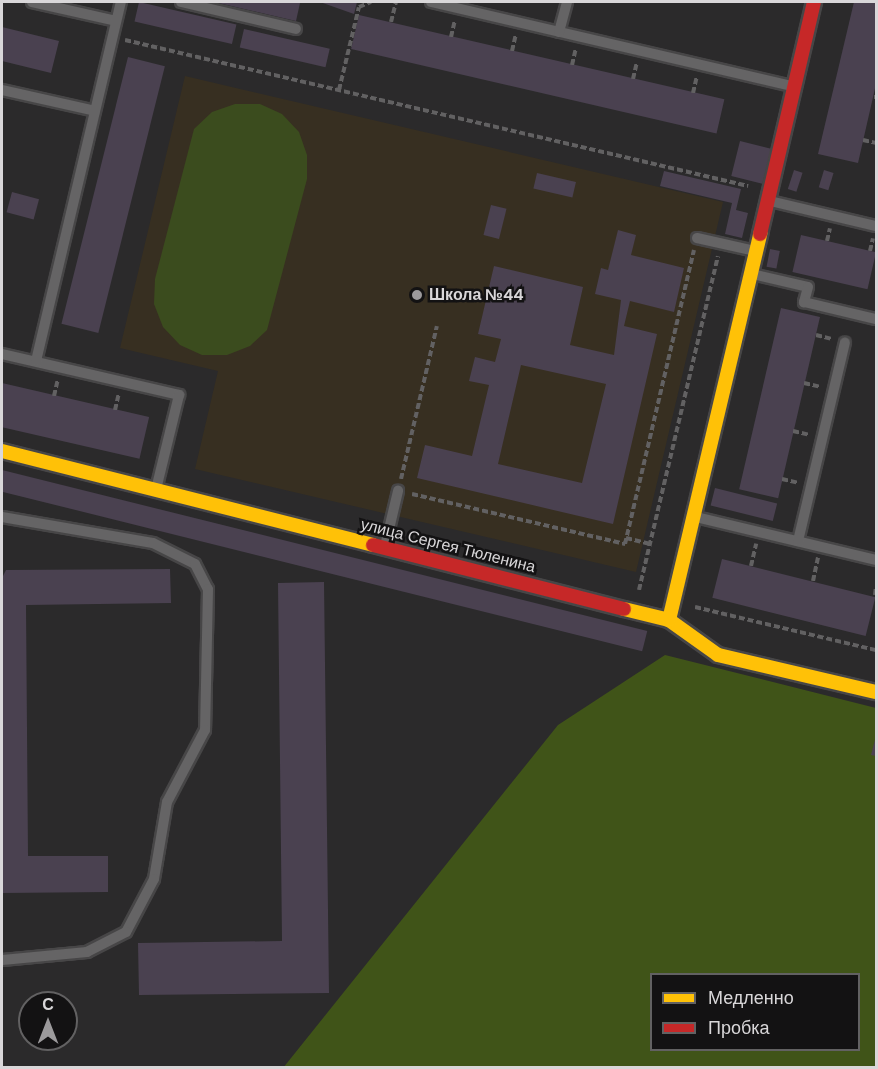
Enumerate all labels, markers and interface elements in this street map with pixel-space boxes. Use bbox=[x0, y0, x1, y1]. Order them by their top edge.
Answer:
place label: Школа №44 bbox=[429, 285, 524, 305]
marker: Школа №44 bbox=[410, 288, 424, 302]
street label: улица Сергея Тюленина bbox=[359, 515, 537, 577]
legend bbox=[650, 973, 860, 1051]
text: Медленно bbox=[708, 986, 794, 1010]
north arrow bbox=[18, 991, 78, 1051]
text: С bbox=[42, 994, 54, 1015]
text: Пробка bbox=[708, 1016, 770, 1040]

